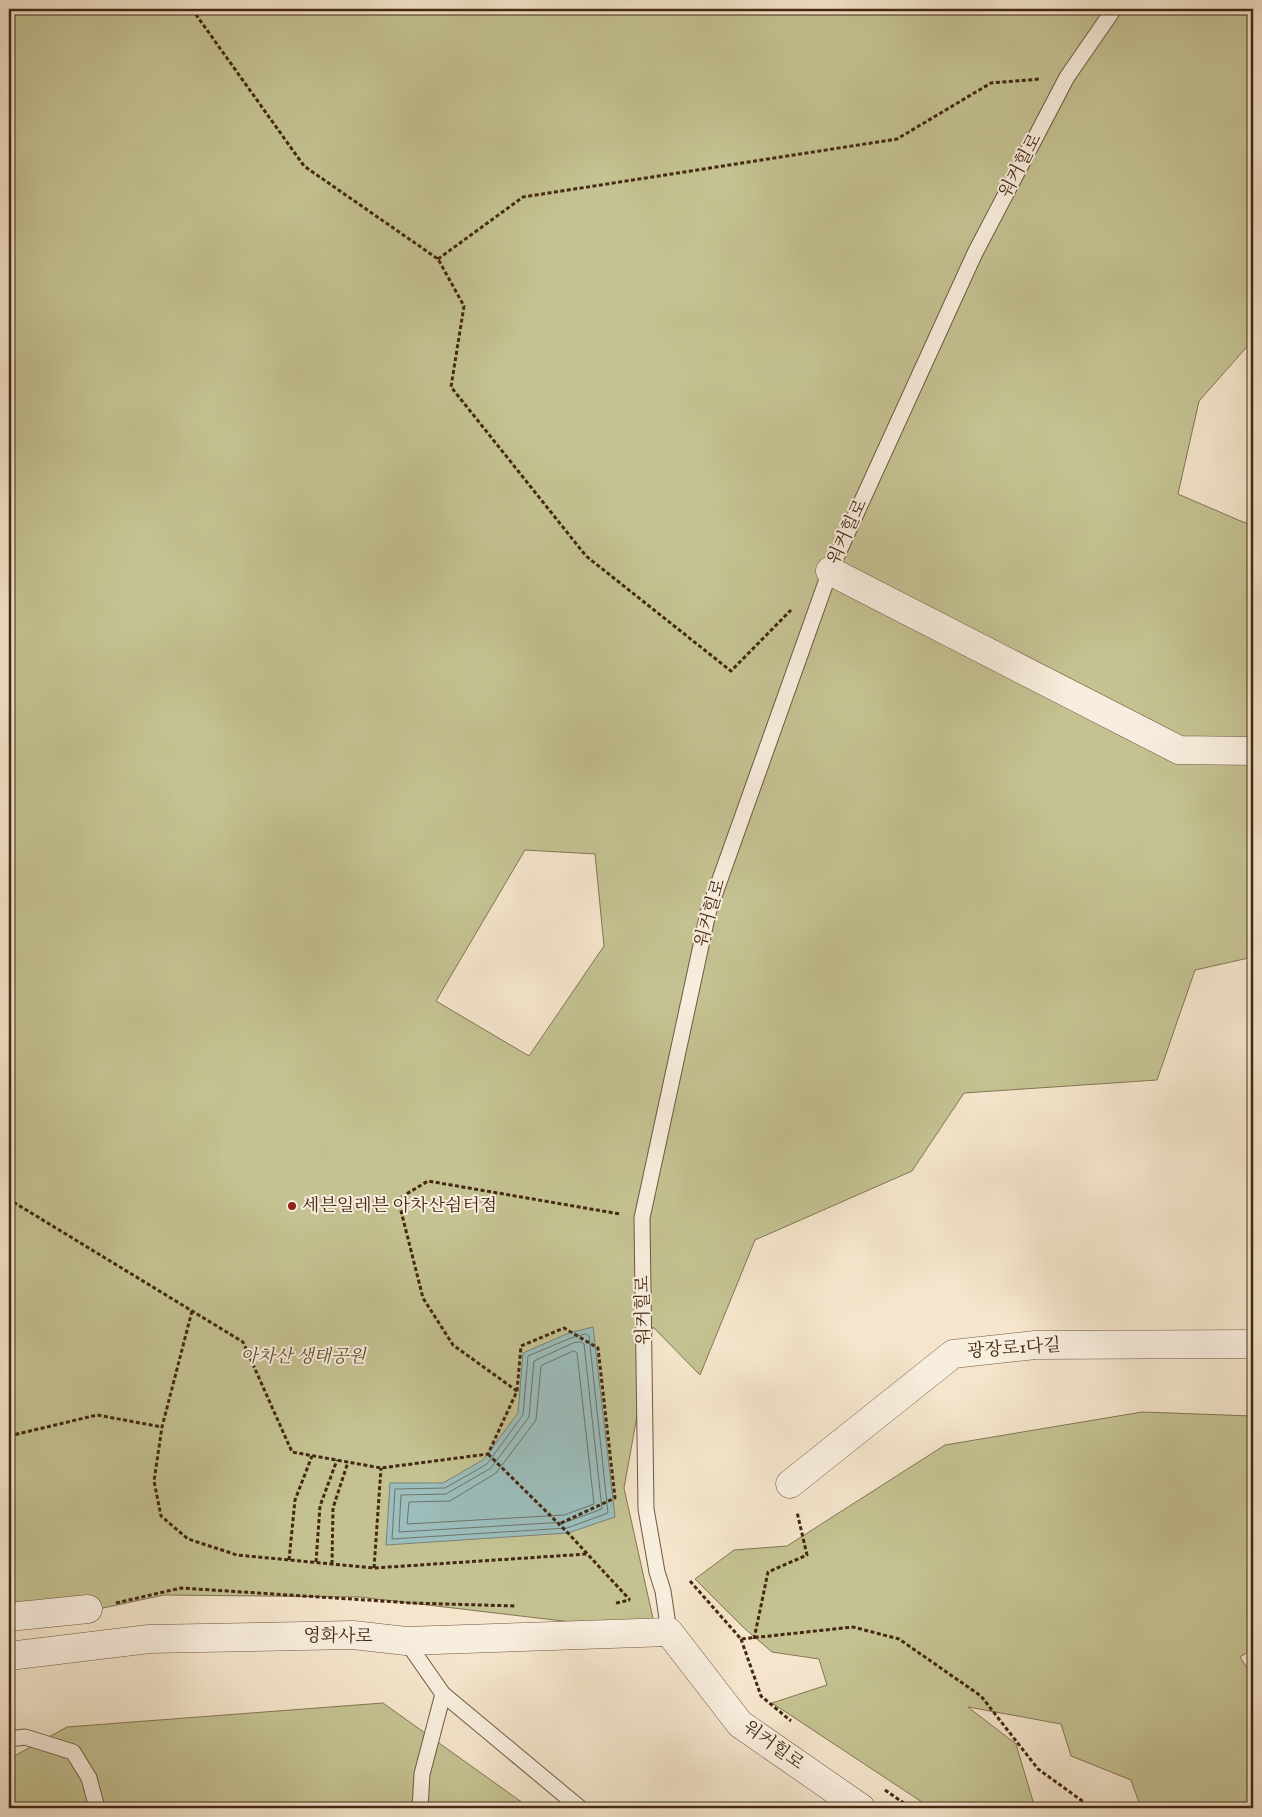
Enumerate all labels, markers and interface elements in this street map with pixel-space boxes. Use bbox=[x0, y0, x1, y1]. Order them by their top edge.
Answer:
street label: 워커힐로 bbox=[995, 130, 1047, 202]
street label: 워커힐로 bbox=[823, 496, 873, 568]
street label: 워커힐로 bbox=[690, 876, 732, 950]
place label: 세븐일레븐 아차산쉼터점 bbox=[302, 1195, 497, 1218]
marker: 세븐일레븐 아차산쉼터점 bbox=[286, 1200, 298, 1212]
street label: 워커힐로 bbox=[632, 1275, 656, 1345]
street label: 광장로1다길 bbox=[966, 1334, 1062, 1364]
park label: 아차산 생태공원 bbox=[240, 1346, 367, 1369]
street label: 영화사로 bbox=[303, 1625, 373, 1649]
street label: 워커힐로 bbox=[738, 1716, 808, 1776]

